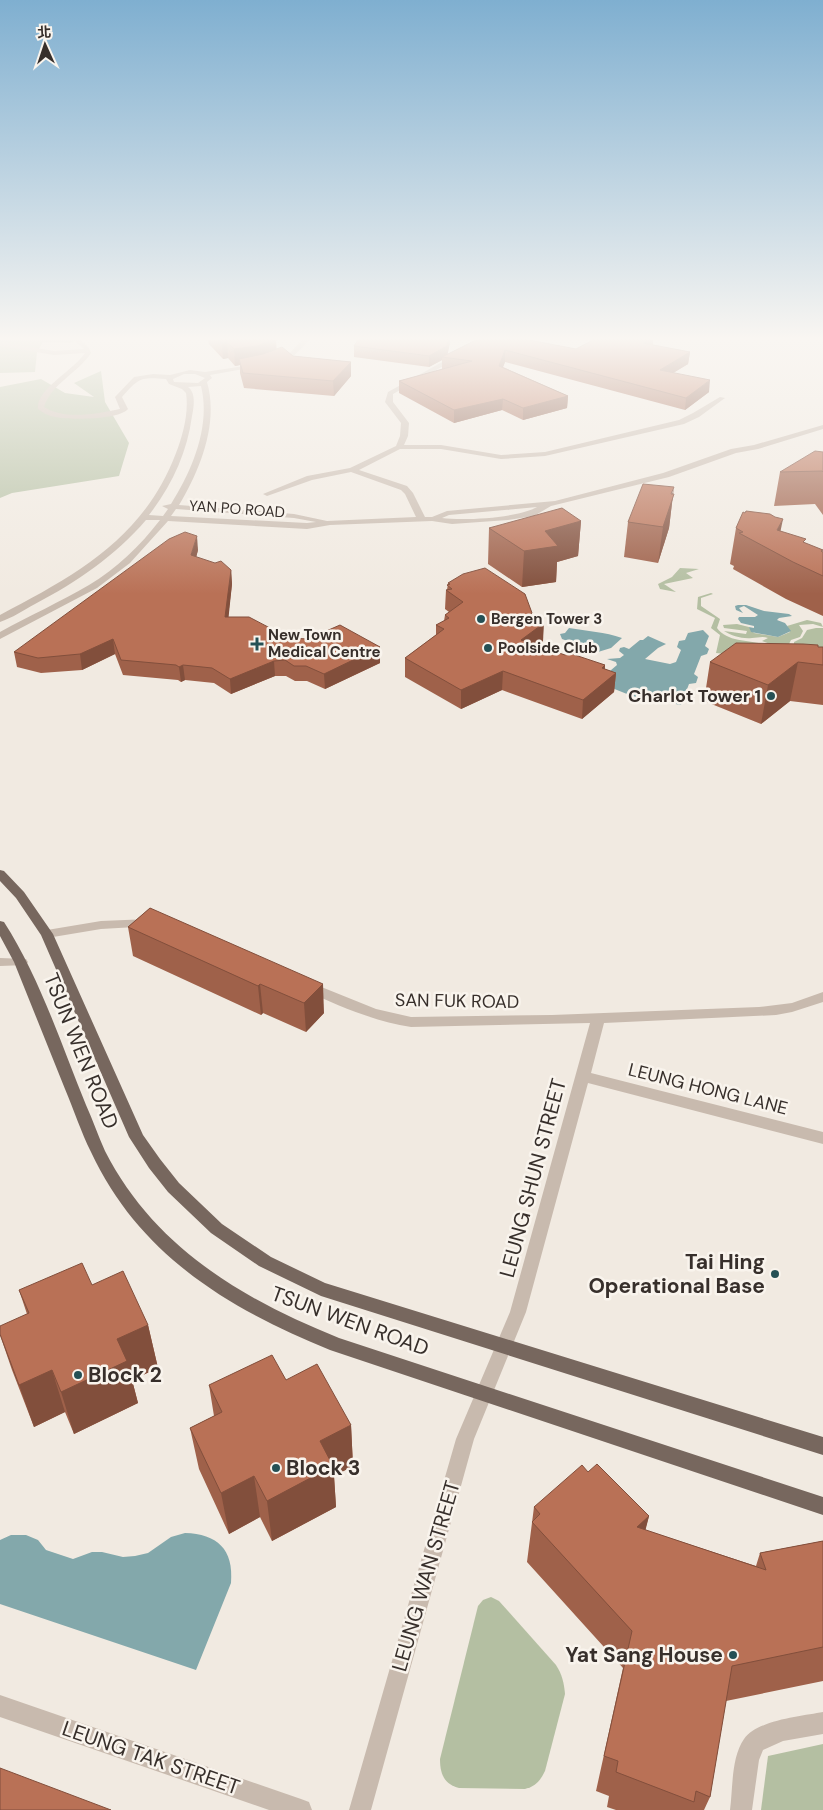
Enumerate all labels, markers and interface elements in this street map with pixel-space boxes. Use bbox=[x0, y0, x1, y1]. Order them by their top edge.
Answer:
north arrow bbox=[20, 20, 70, 70]
text: 北 bbox=[37, 23, 52, 41]
street label: YAN PO ROAD bbox=[188, 496, 286, 522]
place label: Bergen Tower 3 bbox=[491, 609, 602, 629]
marker: Bergen Tower 3 bbox=[475, 613, 487, 625]
place label: New Town Medical Centre bbox=[268, 625, 381, 662]
marker: New Town Medical Centre bbox=[250, 637, 264, 651]
place label: Poolside Club bbox=[498, 638, 598, 658]
marker: Poolside Club bbox=[482, 642, 494, 654]
place label: Charlot Tower 1 bbox=[628, 684, 761, 708]
marker: Charlot Tower 1 bbox=[765, 690, 777, 702]
street label: TSUN WEN ROAD bbox=[37, 969, 125, 1133]
street label: SAN FUK ROAD bbox=[395, 988, 519, 1014]
street label: LEUNG HONG LANE bbox=[626, 1058, 790, 1120]
street label: LEUNG SHUN STREET bbox=[493, 1075, 573, 1280]
place label: Tai Hing Operational Base bbox=[588, 1248, 765, 1300]
marker: Tai Hing Operational Base bbox=[769, 1268, 781, 1280]
street label: TSUN WEN ROAD bbox=[267, 1279, 433, 1363]
place label: Block 2 bbox=[88, 1361, 162, 1389]
marker: Block 2 bbox=[72, 1369, 84, 1381]
place label: Block 3 bbox=[286, 1454, 360, 1482]
marker: Block 3 bbox=[270, 1462, 282, 1474]
street label: LEUNG WAN STREET bbox=[385, 1477, 467, 1675]
place label: Yat Sang House bbox=[565, 1641, 723, 1669]
marker: Yat Sang House bbox=[727, 1649, 739, 1661]
street label: LEUNG TAK STREET bbox=[58, 1714, 244, 1802]

